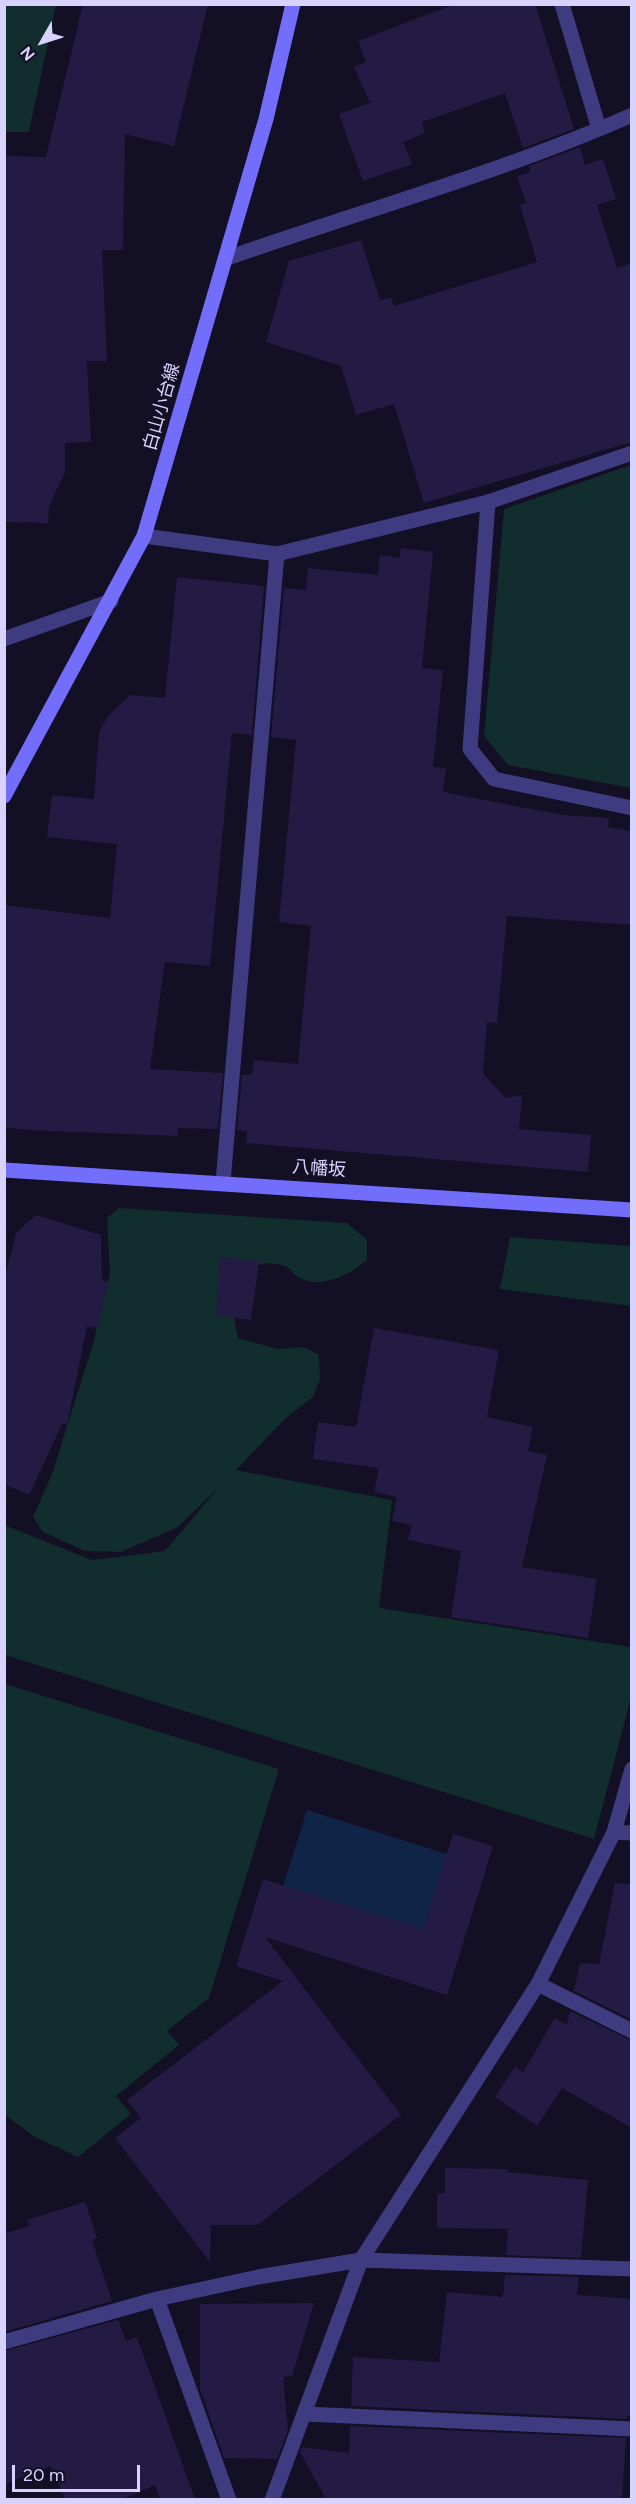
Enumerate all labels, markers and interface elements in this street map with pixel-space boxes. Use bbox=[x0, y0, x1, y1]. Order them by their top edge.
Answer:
north arrow bbox=[12, 12, 72, 72]
text: N bbox=[16, 43, 39, 64]
street label: 白山小台線 bbox=[139, 361, 185, 453]
street label: 八幡坂 bbox=[291, 1156, 347, 1182]
scale bar bbox=[15, 2453, 142, 2491]
text: 20 m bbox=[23, 2464, 64, 2486]

